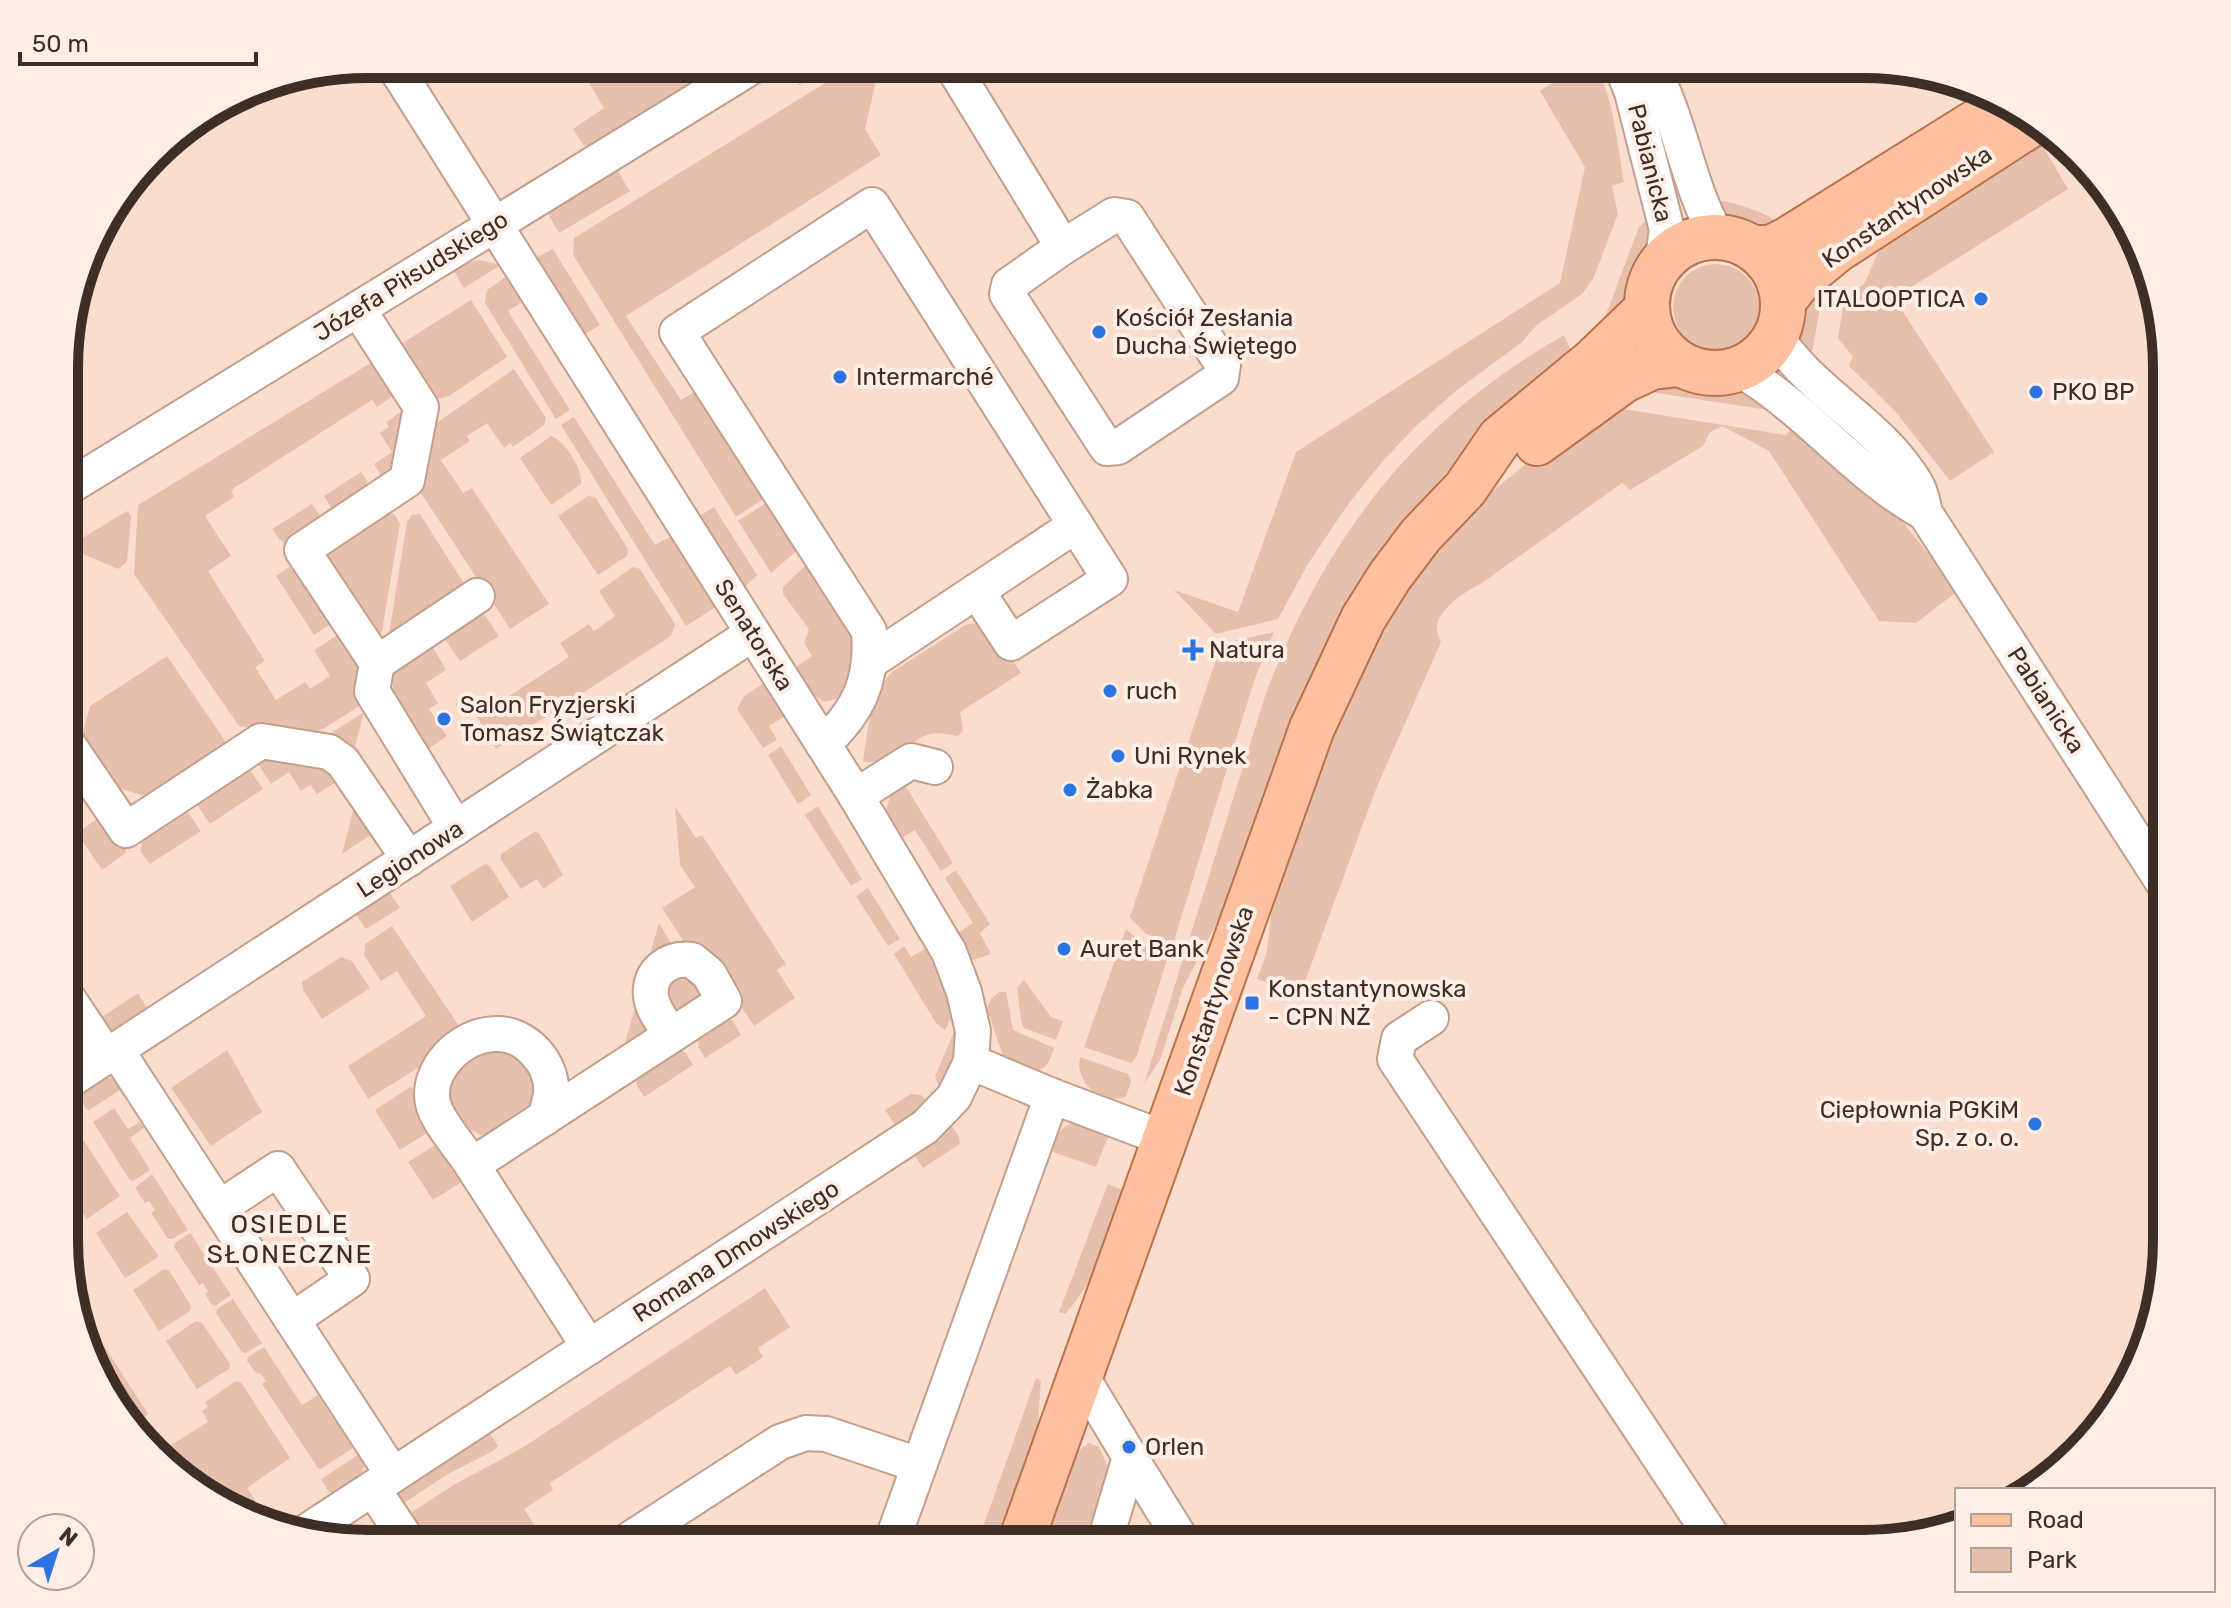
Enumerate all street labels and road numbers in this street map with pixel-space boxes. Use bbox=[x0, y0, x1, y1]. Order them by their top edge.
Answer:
street label: Pabianicka bbox=[1622, 101, 1678, 225]
street label: Konstantynowska bbox=[1817, 140, 1997, 274]
street label: Józefa Piłsudskiego bbox=[309, 205, 513, 347]
street label: Senatorska bbox=[709, 574, 799, 696]
street label: Pabianicka bbox=[2001, 642, 2091, 758]
street label: Legionowa bbox=[352, 814, 468, 904]
street label: Konstantynowska bbox=[1168, 903, 1260, 1099]
street label: Romana Dmowskiego bbox=[628, 1174, 844, 1328]

